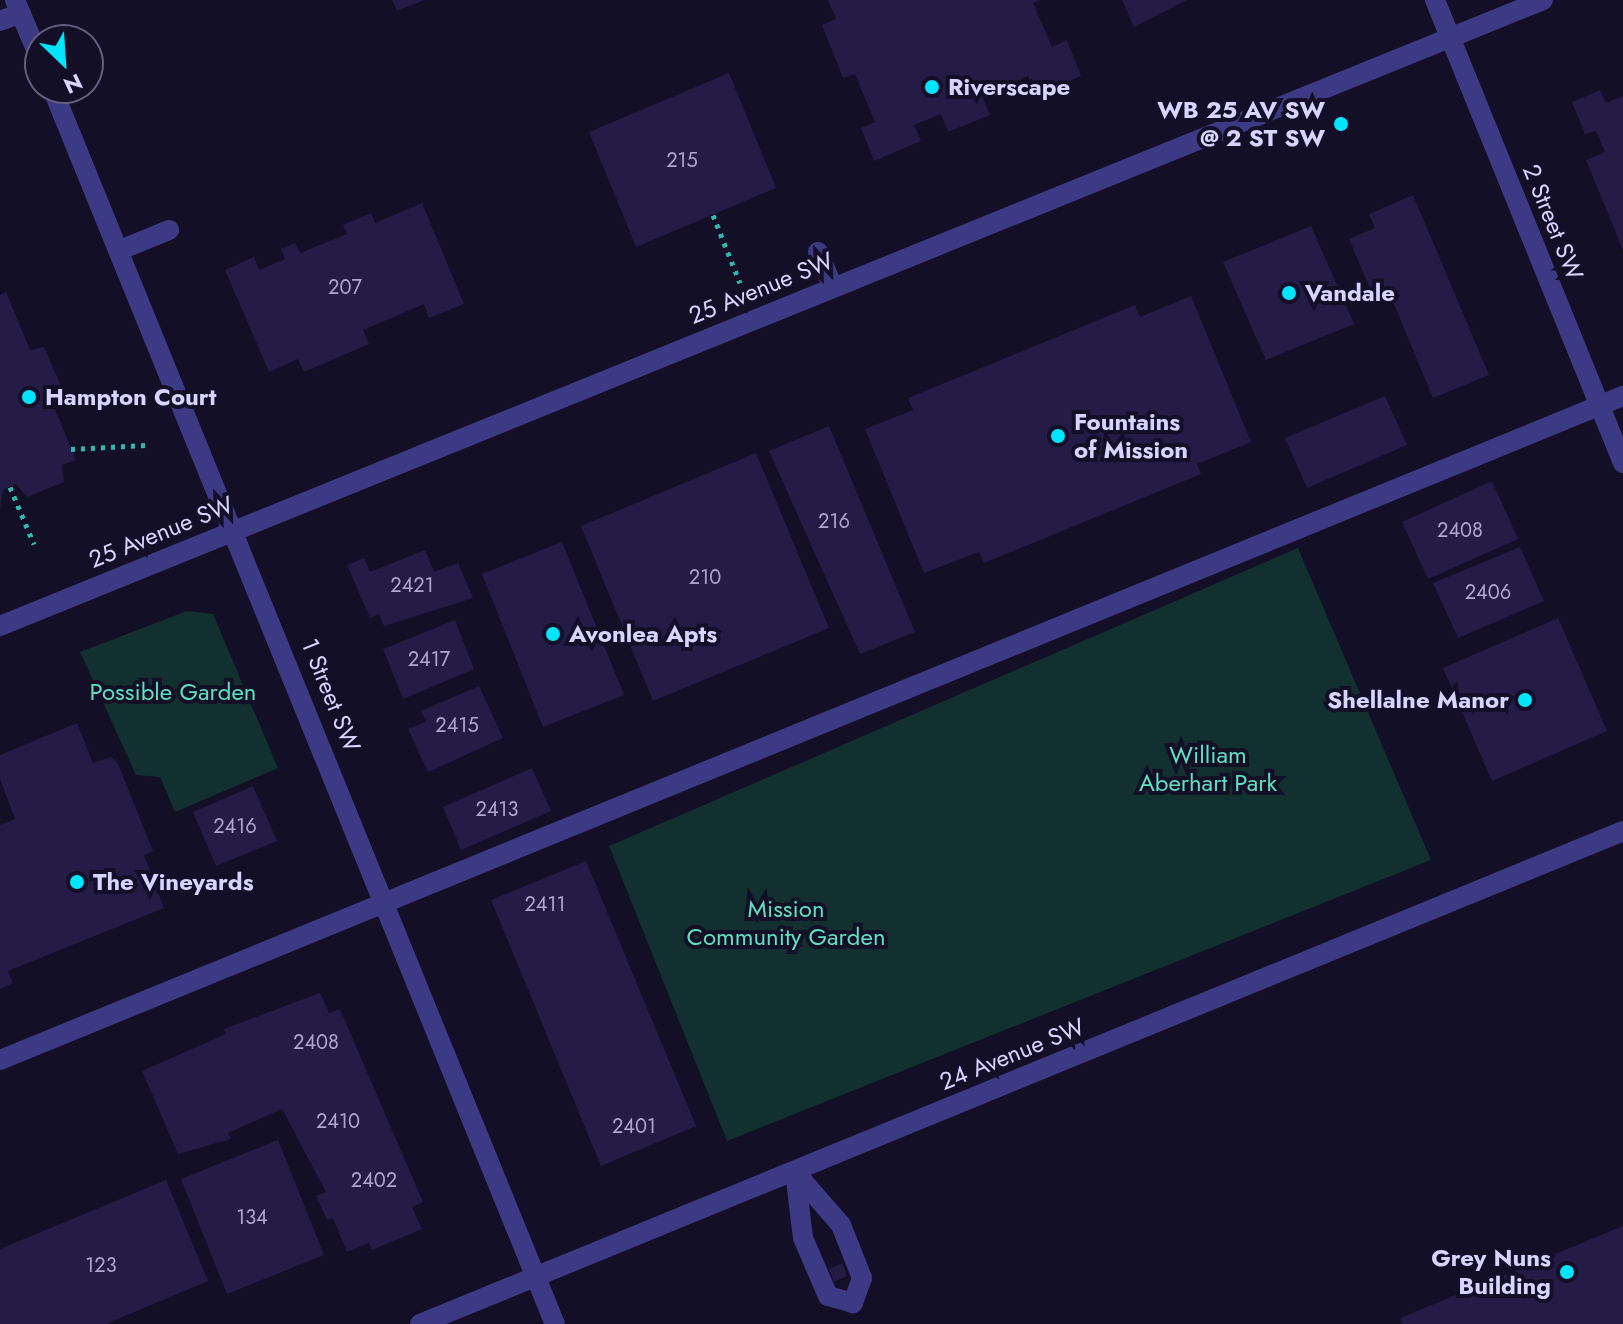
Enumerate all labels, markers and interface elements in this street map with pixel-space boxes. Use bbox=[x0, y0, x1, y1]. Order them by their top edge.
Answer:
north arrow bbox=[24, 24, 104, 104]
text: N bbox=[59, 66, 88, 102]
place label: Riverscape bbox=[948, 73, 1070, 101]
marker: Riverscape bbox=[923, 78, 941, 96]
place label: WB 25 AV SW @ 2 ST SW bbox=[1157, 96, 1325, 152]
marker: WB 25 AV SW @ 2 ST SW bbox=[1332, 115, 1350, 133]
house number: 215 bbox=[666, 148, 698, 172]
street label: 2 Street SW bbox=[1517, 160, 1589, 284]
street label: 25 Avenue SW bbox=[685, 246, 837, 330]
house number: 207 bbox=[328, 275, 362, 299]
place label: Vandale bbox=[1305, 279, 1395, 307]
marker: Vandale bbox=[1280, 284, 1298, 302]
place label: Hampton Court bbox=[45, 383, 216, 411]
marker: Hampton Court bbox=[20, 388, 38, 406]
place label: Fountains of Mission bbox=[1074, 408, 1188, 464]
marker: Fountains of Mission bbox=[1049, 427, 1067, 445]
street label: 25 Avenue SW bbox=[85, 490, 237, 574]
house number: 216 bbox=[818, 509, 850, 533]
house number: 2408 bbox=[1437, 518, 1483, 542]
house number: 210 bbox=[689, 565, 721, 589]
house number: 2421 bbox=[390, 573, 434, 597]
house number: 2406 bbox=[1465, 580, 1511, 604]
place label: Avonlea Apts bbox=[569, 620, 717, 648]
marker: Avonlea Apts bbox=[544, 625, 562, 643]
street label: 1 Street SW bbox=[295, 634, 367, 756]
house number: 2417 bbox=[408, 647, 450, 671]
park label: Possible Garden bbox=[90, 678, 256, 706]
place label: Shellalne Manor bbox=[1327, 686, 1509, 714]
marker: Shellalne Manor bbox=[1516, 691, 1534, 709]
house number: 2415 bbox=[435, 713, 479, 737]
park label: William Aberhart Park bbox=[1139, 741, 1277, 797]
house number: 2413 bbox=[476, 797, 518, 821]
house number: 2416 bbox=[213, 814, 257, 838]
place label: The Vineyards bbox=[93, 868, 254, 896]
marker: The Vineyards bbox=[68, 873, 86, 891]
house number: 2411 bbox=[524, 892, 566, 916]
park label: Mission Community Garden bbox=[687, 895, 885, 951]
street label: 24 Avenue SW bbox=[935, 1012, 1089, 1096]
house number: 2408 bbox=[293, 1030, 339, 1054]
house number: 2410 bbox=[316, 1109, 360, 1133]
house number: 2401 bbox=[612, 1114, 656, 1138]
house number: 2402 bbox=[351, 1168, 397, 1192]
house number: 134 bbox=[236, 1205, 268, 1229]
place label: Grey Nuns Building bbox=[1431, 1244, 1551, 1300]
house number: 123 bbox=[85, 1253, 117, 1277]
marker: Grey Nuns Building bbox=[1558, 1263, 1576, 1281]

